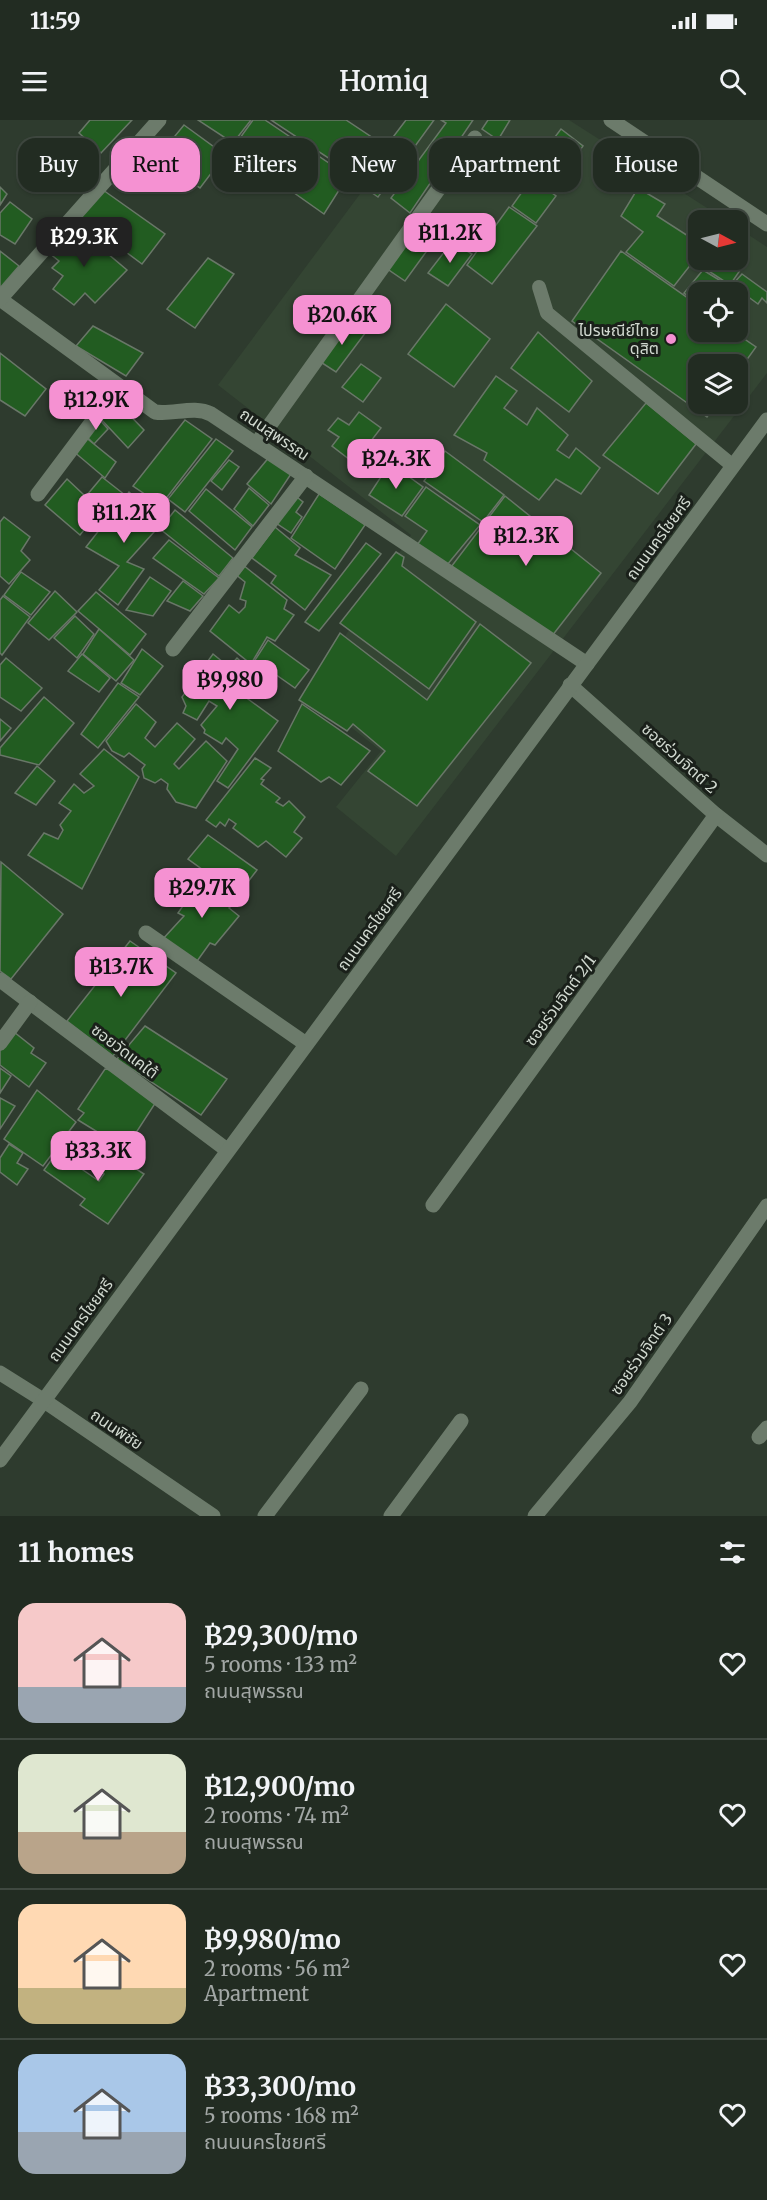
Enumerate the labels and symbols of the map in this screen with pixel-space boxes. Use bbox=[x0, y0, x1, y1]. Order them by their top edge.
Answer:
north arrow bbox=[688, 210, 748, 270]
pin: ฿11.2K bbox=[401, 213, 499, 264]
pin: ฿29.3K bbox=[35, 217, 133, 268]
pin: ฿20.6K bbox=[293, 295, 391, 346]
place label: ไปรษณีย์ไทย ดุสิต bbox=[577, 320, 659, 358]
marker: ไปรษณีย์ไทย ดุสิต bbox=[664, 332, 678, 346]
pin: ฿12.9K bbox=[47, 380, 145, 431]
street label: ถนนสุพรรณ bbox=[236, 403, 314, 465]
pin: ฿24.3K bbox=[347, 439, 445, 490]
pin: ฿11.2K bbox=[75, 493, 173, 544]
street label: ถนนนครไชยศรี bbox=[621, 493, 695, 583]
pin: ฿12.3K bbox=[477, 516, 575, 567]
pin: ฿9,980 bbox=[181, 660, 279, 711]
street label: ซอยร่วมจิตต์ 2 bbox=[638, 719, 722, 797]
pin: ฿29.7K bbox=[153, 868, 251, 919]
street label: ถนนนครไชยศรี bbox=[332, 884, 406, 974]
pin: ฿13.7K bbox=[72, 947, 170, 998]
street label: ซอยร่วมจิตต์ 2/1 bbox=[520, 950, 600, 1050]
street label: ซอยวัดแคใต้ bbox=[88, 1019, 162, 1083]
pin: ฿33.3K bbox=[49, 1131, 147, 1182]
street label: ถนนนครไชยศรี bbox=[43, 1275, 117, 1365]
street label: ซอยร่วมจิตต์ 3 bbox=[606, 1309, 676, 1399]
street label: ถนนพิชัย bbox=[87, 1404, 147, 1454]

